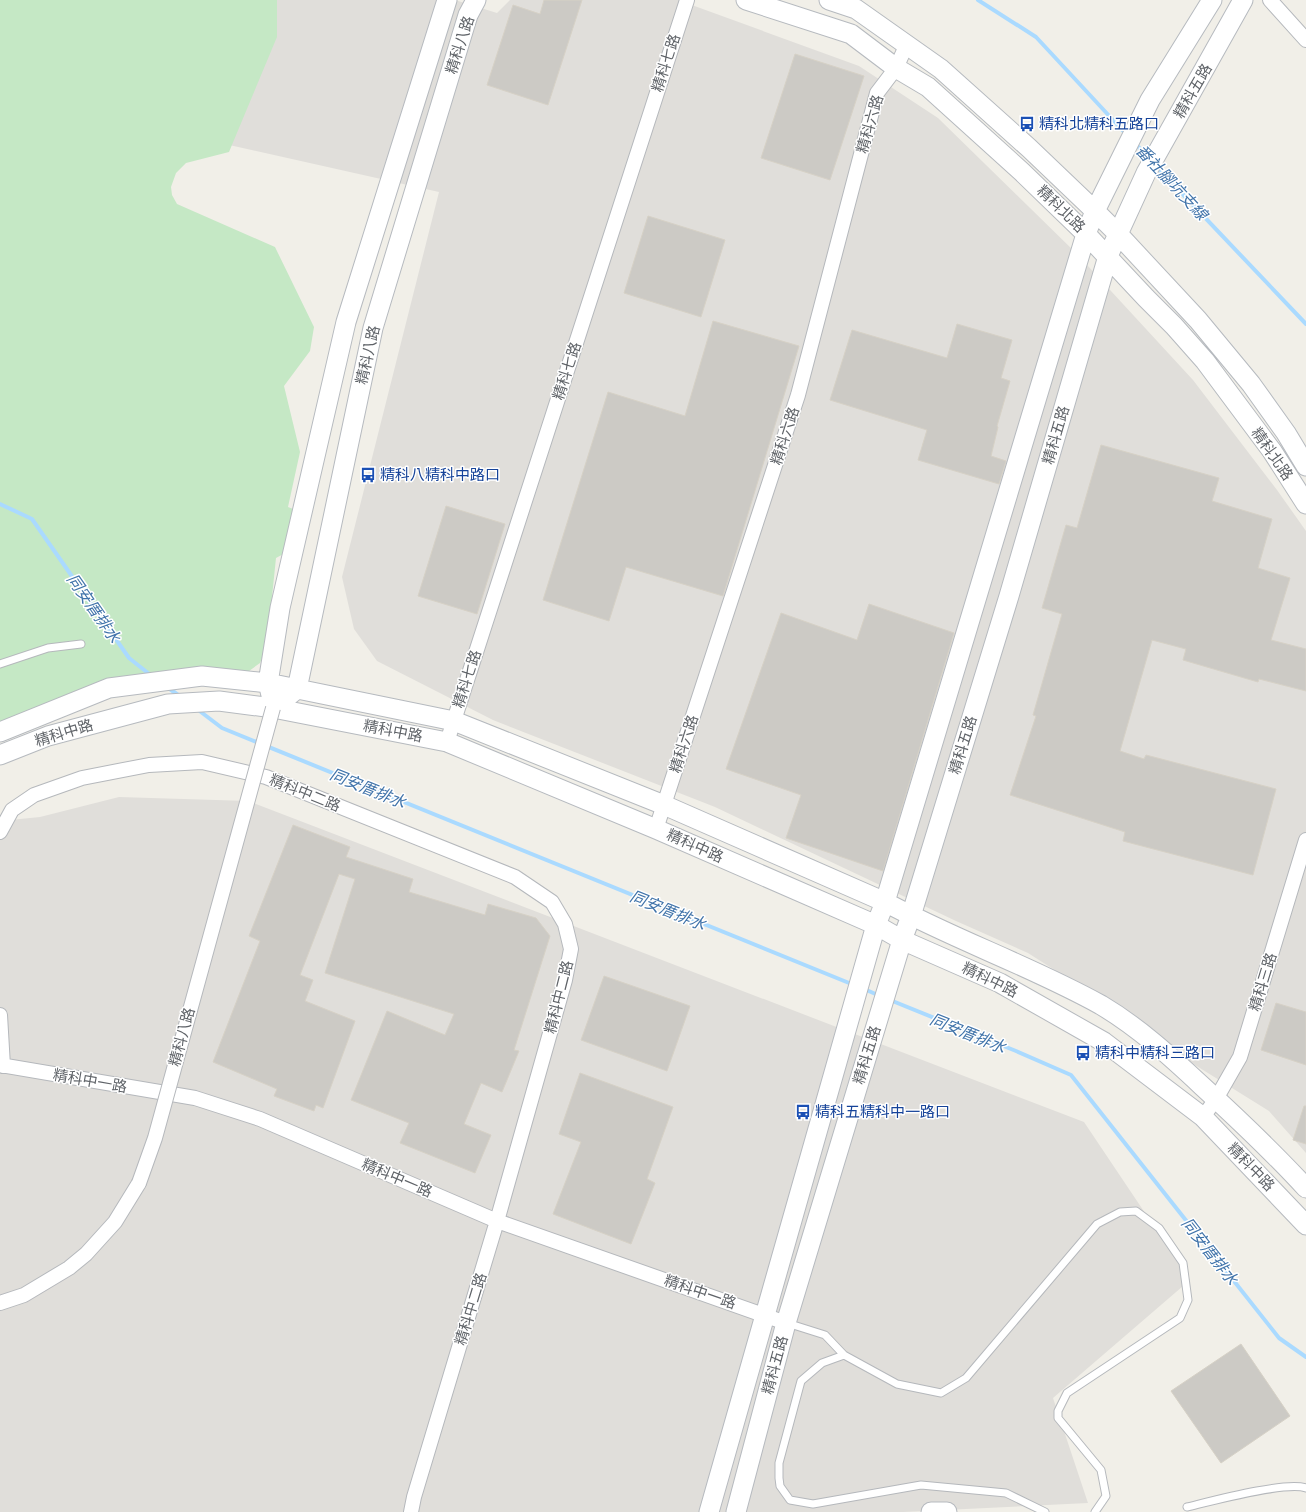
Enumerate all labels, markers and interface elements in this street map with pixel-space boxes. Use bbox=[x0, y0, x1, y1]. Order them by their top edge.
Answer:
street label: 精科八路 bbox=[441, 13, 477, 76]
street label: 精科七路 bbox=[647, 31, 683, 94]
street label: 精科五路 bbox=[1169, 60, 1215, 121]
street label: 精科六路 bbox=[852, 92, 886, 155]
place label: 精科北精科五路口 bbox=[1039, 114, 1159, 132]
bus stop icon: 精科北精科五路口 bbox=[1018, 115, 1036, 133]
water label: 番社腳坑支線 bbox=[1133, 140, 1213, 225]
street label: 精科北路 bbox=[1034, 181, 1090, 236]
street label: 精科八路 bbox=[352, 324, 383, 386]
street label: 精科七路 bbox=[548, 339, 584, 402]
street label: 精科五路 bbox=[1038, 403, 1072, 466]
street label: 精科六路 bbox=[766, 404, 802, 467]
street label: 精科北路 bbox=[1248, 424, 1297, 483]
place label: 精科八精科中路口 bbox=[380, 465, 500, 483]
bus stop icon: 精科八精科中路口 bbox=[359, 466, 377, 484]
water label: 同安厝排水 bbox=[64, 569, 126, 647]
street label: 精科七路 bbox=[448, 647, 484, 710]
street label: 精科六路 bbox=[665, 712, 701, 775]
street label: 精科五路 bbox=[945, 713, 979, 776]
street label: 精科中路 bbox=[32, 715, 95, 749]
street label: 精科中路 bbox=[362, 715, 424, 745]
water label: 同安厝排水 bbox=[328, 764, 410, 812]
street label: 精科中二路 bbox=[267, 770, 344, 814]
street label: 精科中路 bbox=[664, 825, 726, 866]
water label: 同安厝排水 bbox=[628, 886, 710, 934]
street label: 精科三路 bbox=[1245, 950, 1279, 1013]
street label: 精科中二路 bbox=[540, 958, 576, 1035]
street label: 精科中路 bbox=[960, 958, 1021, 1000]
street label: 精科八路 bbox=[165, 1005, 197, 1068]
water label: 同安厝排水 bbox=[928, 1009, 1010, 1057]
street label: 精科五路 bbox=[849, 1023, 883, 1086]
place label: 精科中精科三路口 bbox=[1095, 1043, 1215, 1061]
bus stop icon: 精科中精科三路口 bbox=[1074, 1044, 1092, 1062]
street label: 精科中一路 bbox=[52, 1065, 129, 1095]
place label: 精科五精科中一路口 bbox=[815, 1102, 950, 1120]
bus stop icon: 精科五精科中一路口 bbox=[794, 1103, 812, 1121]
street label: 精科中路 bbox=[1224, 1138, 1279, 1194]
street label: 精科中一路 bbox=[359, 1154, 435, 1200]
water label: 同安厝排水 bbox=[1178, 1213, 1243, 1289]
street label: 精科中二路 bbox=[450, 1270, 490, 1347]
street label: 精科中一路 bbox=[662, 1270, 739, 1312]
street label: 精科五路 bbox=[758, 1333, 790, 1396]

